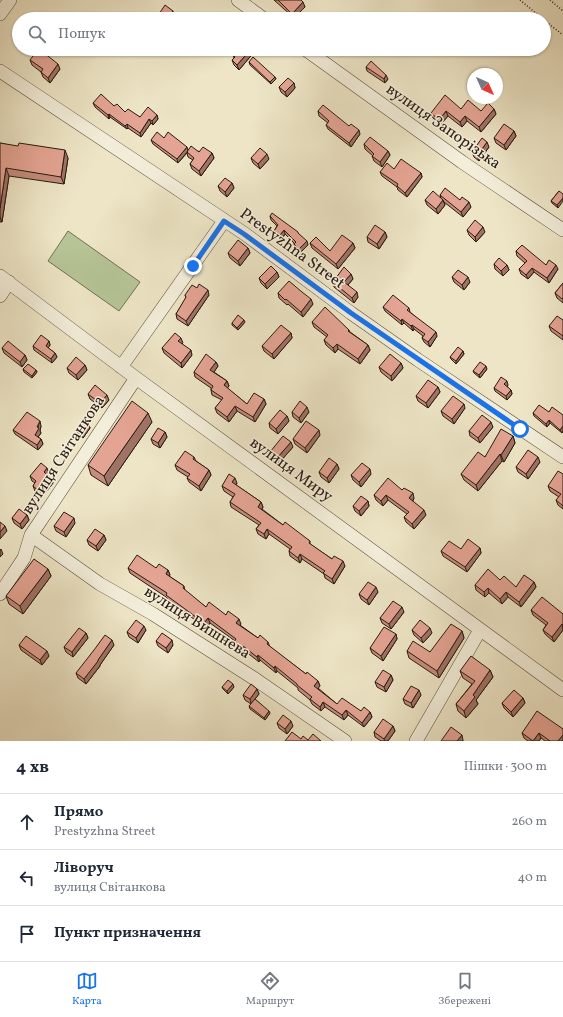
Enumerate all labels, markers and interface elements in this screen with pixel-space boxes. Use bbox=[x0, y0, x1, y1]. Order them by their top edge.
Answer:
search box bbox=[12, 12, 551, 56]
icon: search bbox=[26, 23, 48, 45]
text: Пошук bbox=[58, 24, 106, 45]
north arrow bbox=[467, 68, 503, 104]
street label: вулиця Запорізька bbox=[381, 79, 505, 175]
street label: Prestyzhna Street bbox=[235, 203, 349, 295]
route end bbox=[184, 257, 202, 275]
street label: вулиця Світанкова bbox=[17, 391, 111, 519]
route start bbox=[511, 420, 529, 438]
street label: вулиця Миру bbox=[245, 432, 337, 508]
street label: вулиця Вишнева bbox=[139, 581, 255, 665]
text: 4 хв bbox=[16, 756, 49, 779]
text: Пішки · 300 m bbox=[464, 758, 547, 776]
text: Прямо bbox=[54, 802, 103, 823]
icon: ahead bbox=[16, 811, 38, 833]
text: 260 m bbox=[512, 813, 547, 831]
text: Prestyzhna Street bbox=[54, 823, 156, 841]
text: Ліворуч bbox=[54, 858, 114, 879]
icon: left bbox=[16, 867, 38, 889]
text: 40 m bbox=[518, 869, 547, 887]
text: вулиця Світанкова bbox=[54, 879, 166, 897]
icon: arrive bbox=[16, 923, 38, 945]
text: Пункт призначення bbox=[54, 923, 201, 944]
tab: Карта bbox=[72, 970, 102, 1009]
tab: Маршрут bbox=[246, 970, 294, 1009]
tab: Збережені bbox=[438, 970, 491, 1009]

